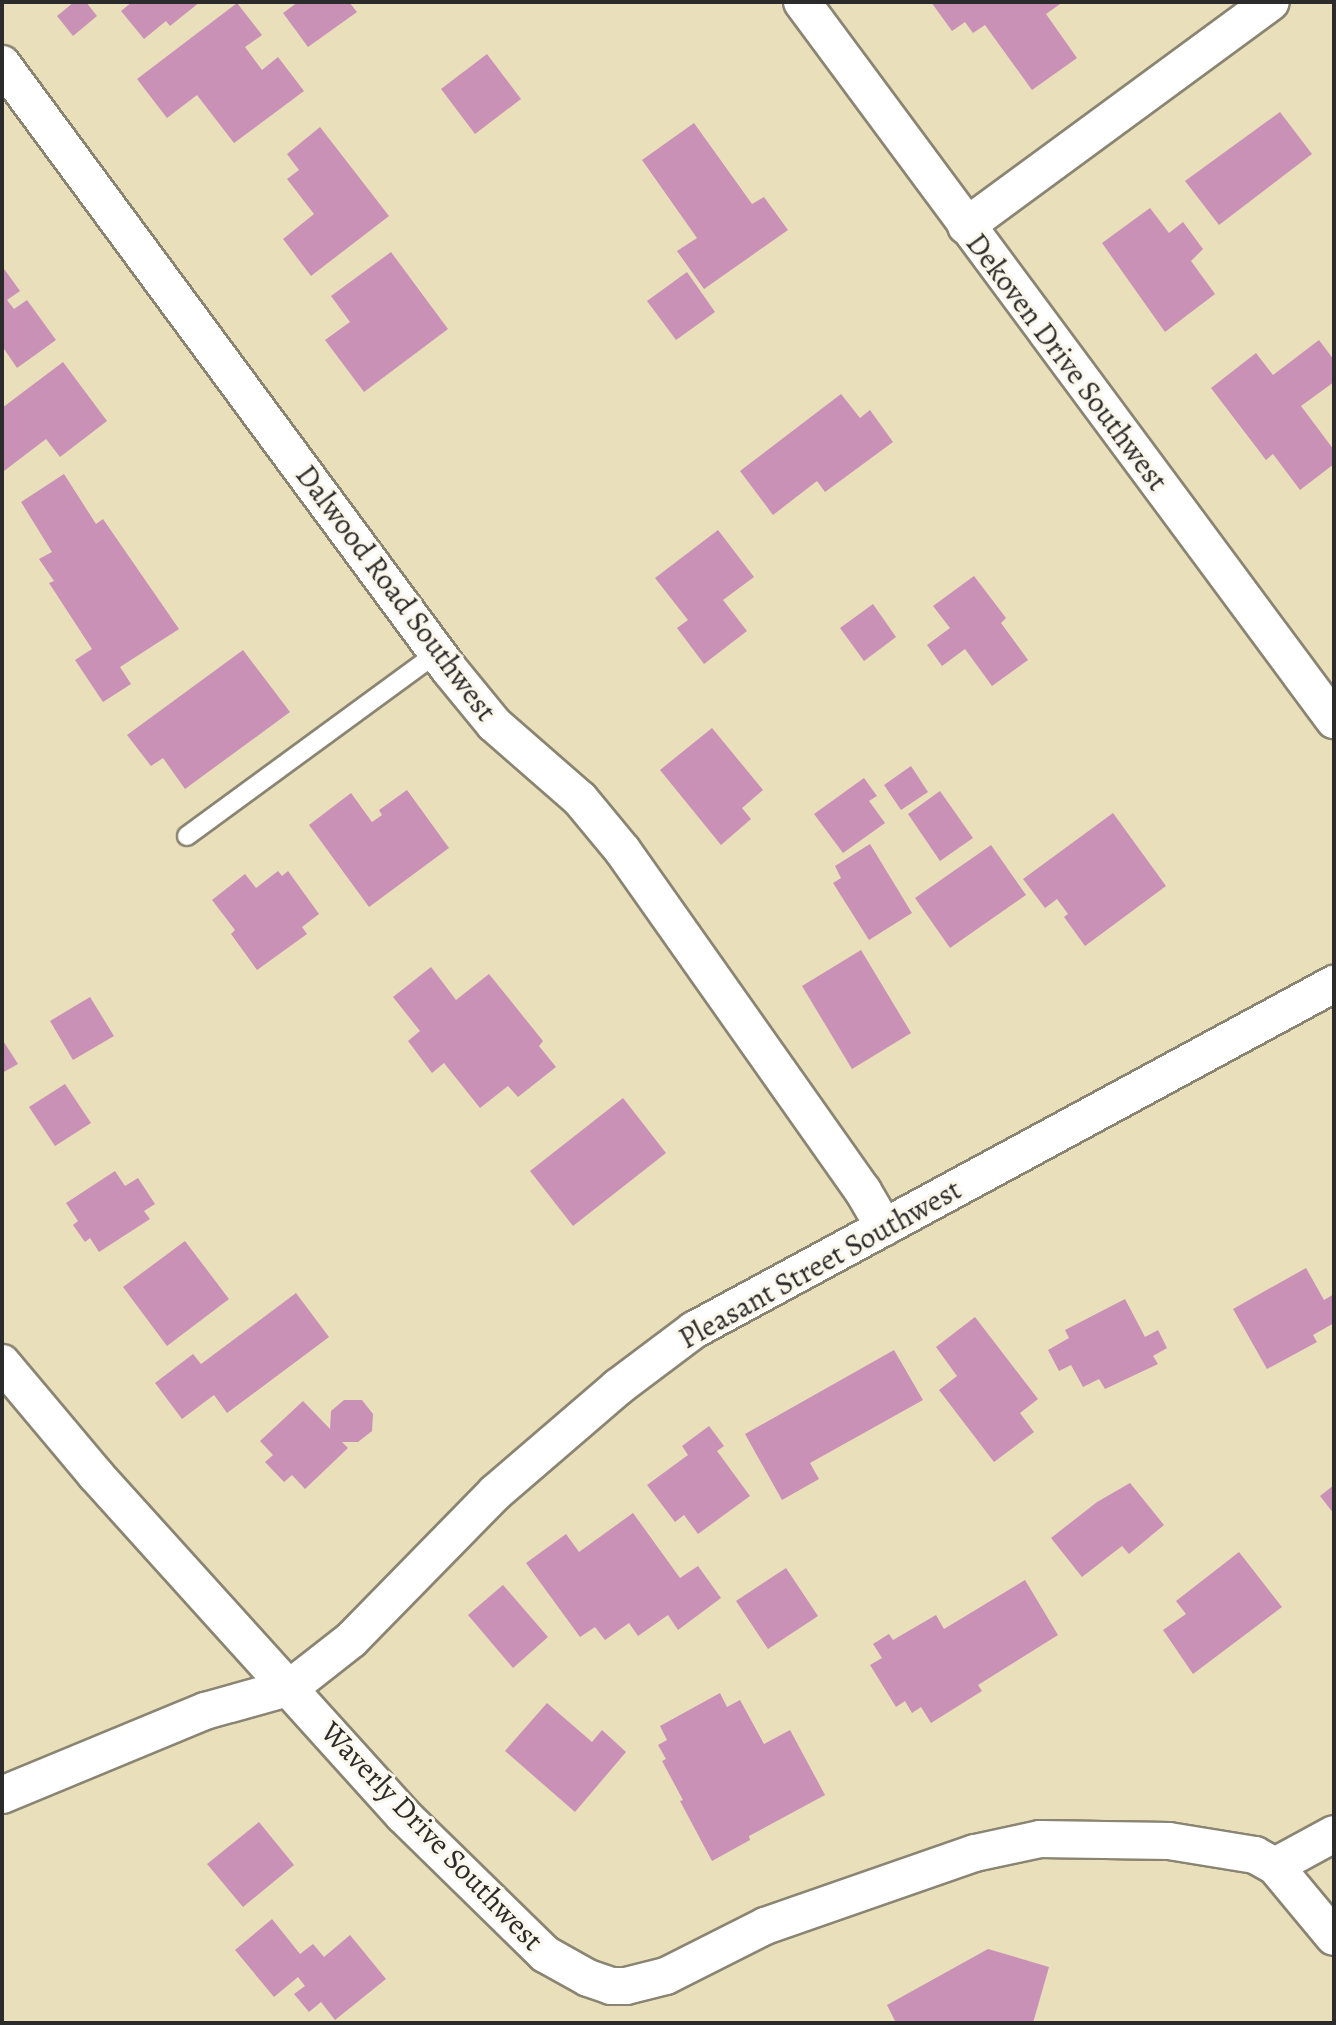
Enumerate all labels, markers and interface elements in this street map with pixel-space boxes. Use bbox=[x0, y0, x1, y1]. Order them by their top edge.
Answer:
street label: Dekoven Drive Southwest bbox=[958, 226, 1176, 498]
street label: Dalwood Road Southwest bbox=[288, 458, 504, 728]
street label: Pleasant Street Southwest bbox=[673, 1171, 967, 1357]
street label: Waverly Drive Southwest bbox=[313, 1714, 551, 1958]

